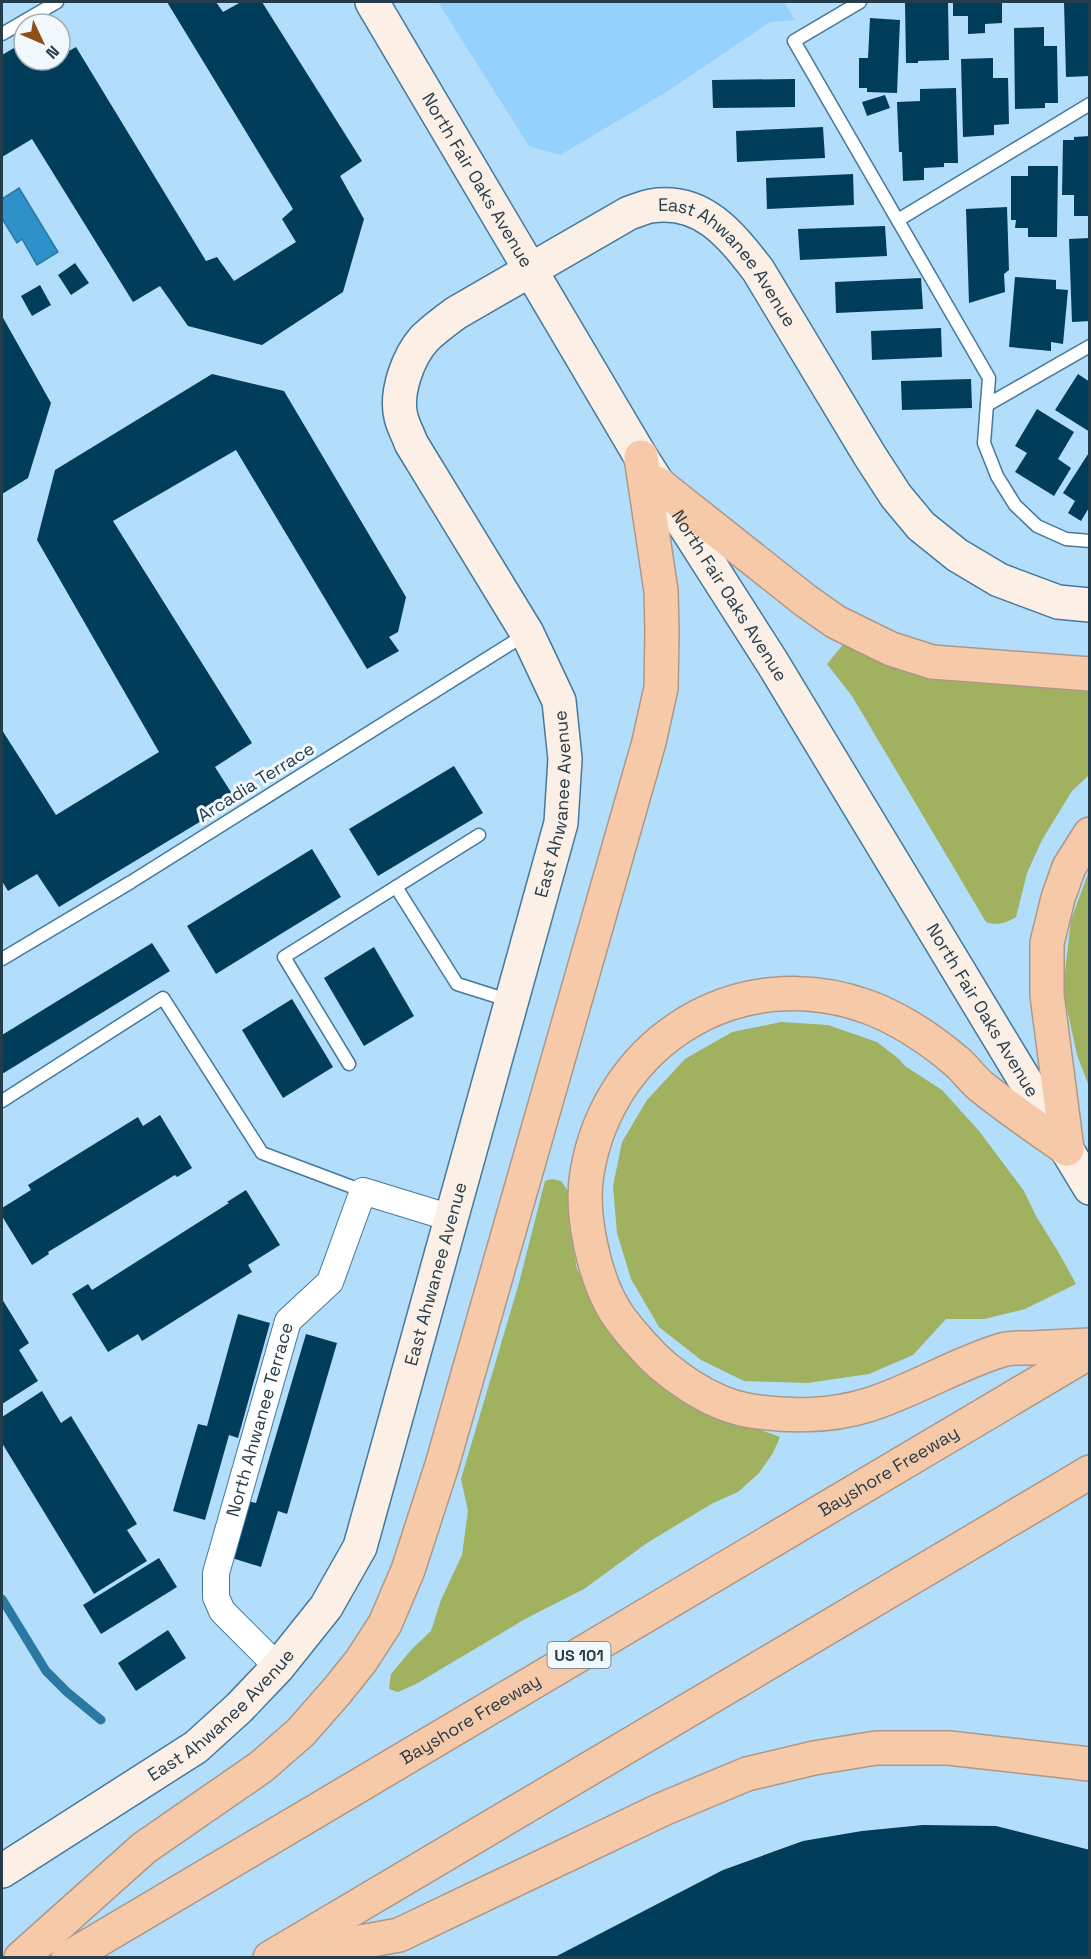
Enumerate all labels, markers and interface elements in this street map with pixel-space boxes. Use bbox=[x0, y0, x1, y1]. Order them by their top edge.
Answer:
north arrow bbox=[12, 12, 72, 72]
text: N bbox=[41, 41, 64, 63]
street label: North Fair Oaks Avenue bbox=[417, 88, 538, 271]
street label: East Ahwanee Avenue bbox=[658, 193, 802, 331]
street label: North Fair Oaks Avenue bbox=[667, 505, 793, 685]
street label: East Ahwanee Avenue bbox=[529, 709, 576, 900]
street label: Arcadia Terrace bbox=[193, 736, 318, 827]
street label: North Fair Oaks Avenue bbox=[922, 919, 1044, 1101]
street label: East Ahwanee Avenue bbox=[399, 1179, 472, 1368]
street label: North Ahwanee Terrace bbox=[221, 1319, 298, 1519]
street label: Bayshore Freeway bbox=[814, 1420, 963, 1522]
road number: US 101 bbox=[548, 1642, 610, 1668]
street label: East Ahwanee Avenue bbox=[143, 1644, 299, 1786]
street label: Bayshore Freeway bbox=[396, 1668, 545, 1769]

